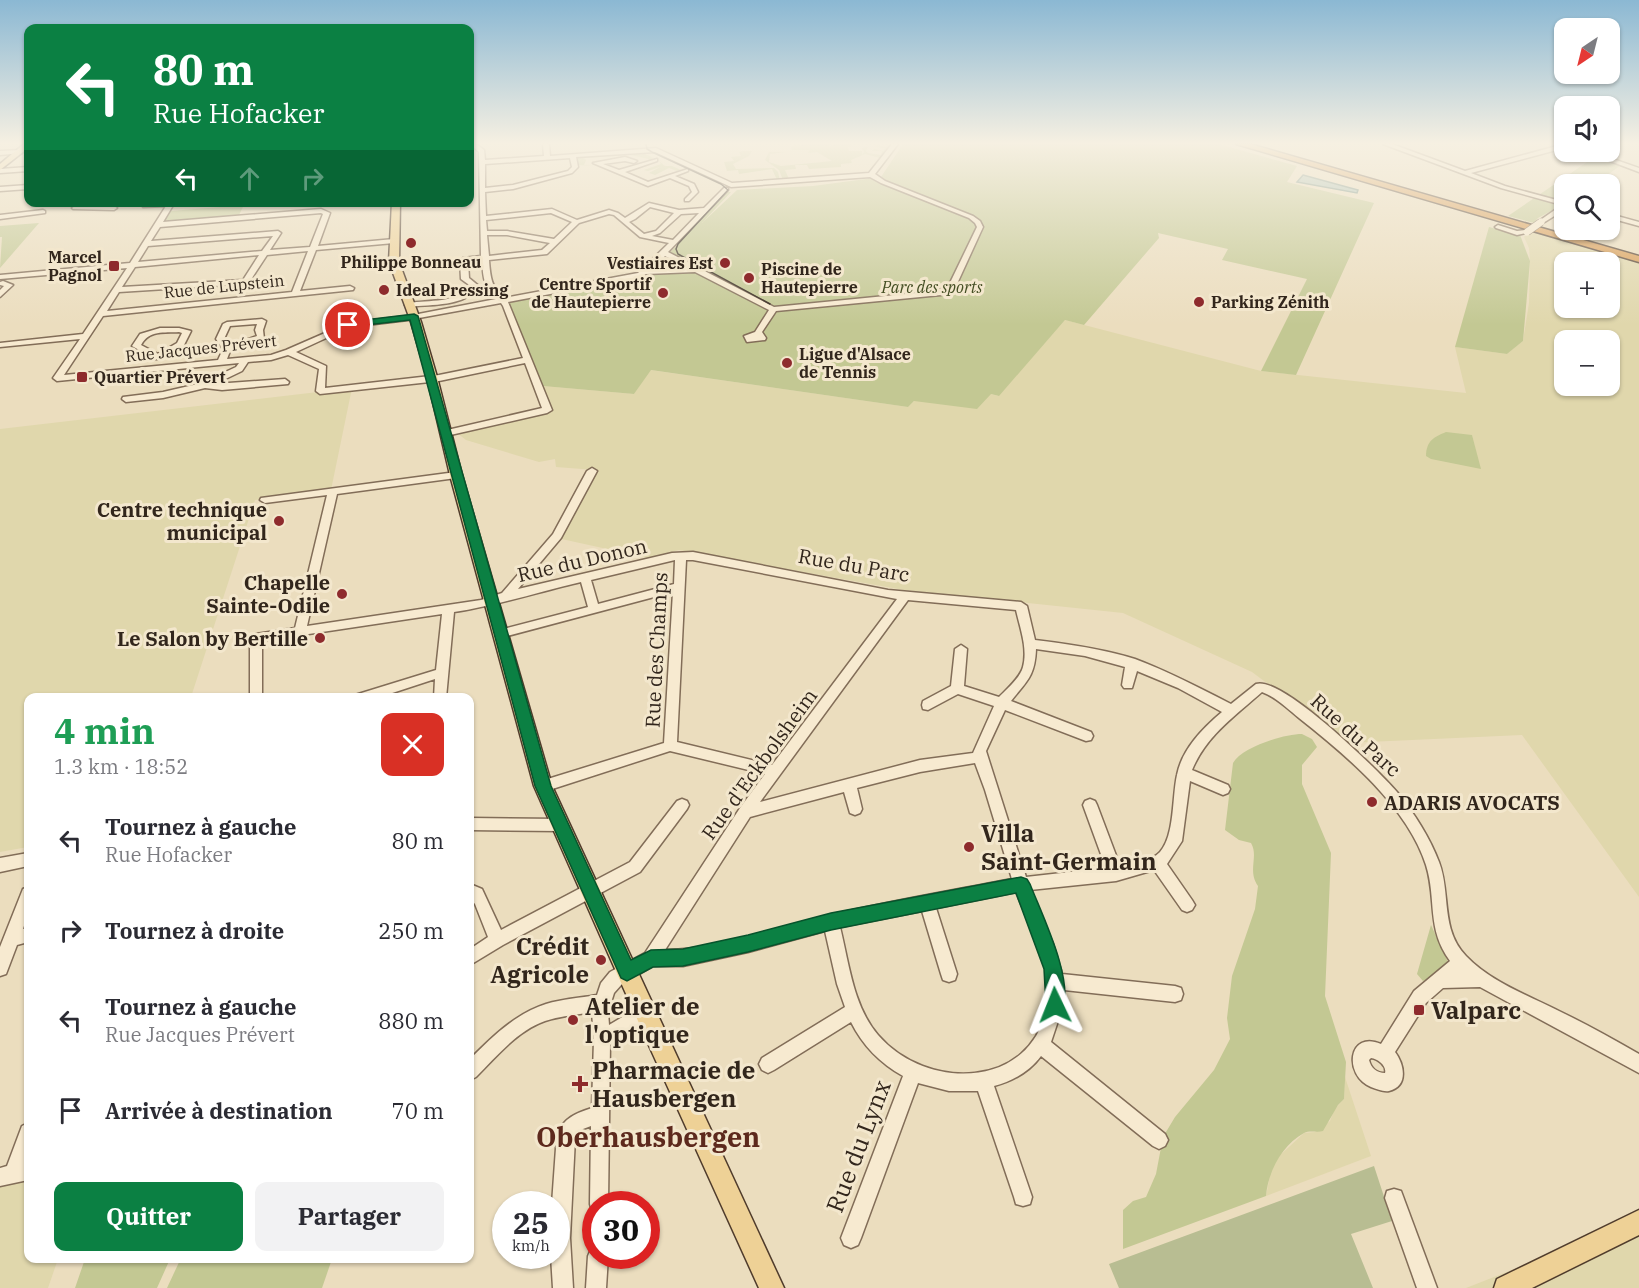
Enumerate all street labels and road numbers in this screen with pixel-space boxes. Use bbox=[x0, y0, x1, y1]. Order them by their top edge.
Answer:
street label: Rue de Lupstein bbox=[163, 270, 285, 302]
street label: Rue Jacques Prévert bbox=[124, 330, 278, 366]
street label: Rue du Donon bbox=[514, 532, 650, 588]
street label: Rue du Parc bbox=[796, 542, 912, 588]
street label: Rue des Champs bbox=[638, 571, 674, 729]
street label: Rue d'Eckbolsheim bbox=[695, 683, 823, 845]
street label: Rue du Parc bbox=[1305, 687, 1407, 783]
street label: Rue du Lynx bbox=[818, 1075, 898, 1217]

